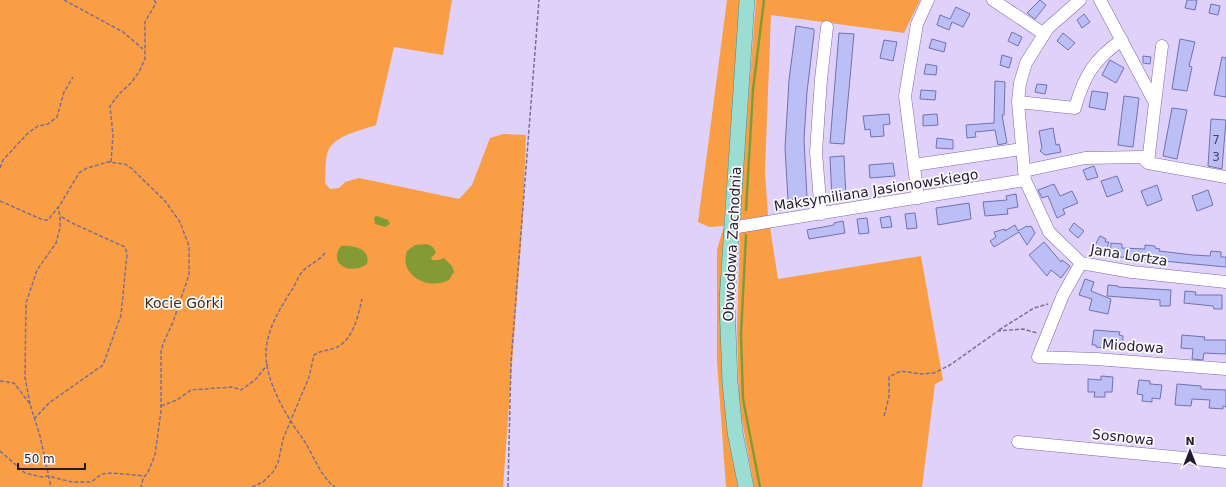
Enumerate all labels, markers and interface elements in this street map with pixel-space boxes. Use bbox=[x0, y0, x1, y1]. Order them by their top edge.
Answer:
house number: 7 bbox=[1212, 133, 1220, 147]
house number: 3 bbox=[1212, 150, 1220, 164]
street label: Obwodowa Zachodnia bbox=[720, 166, 744, 322]
street label: Maksymiliana Jasionowskiego bbox=[773, 166, 979, 214]
street label: Jana Lortza bbox=[1088, 241, 1169, 269]
park label: Kocie Górki bbox=[145, 295, 223, 311]
street label: Miodowa bbox=[1102, 336, 1164, 356]
street label: Sosnowa bbox=[1091, 426, 1155, 448]
north arrow bbox=[1170, 431, 1210, 471]
text: N bbox=[1185, 435, 1195, 448]
scale bar bbox=[18, 445, 85, 471]
text: 50 m bbox=[24, 452, 55, 466]

